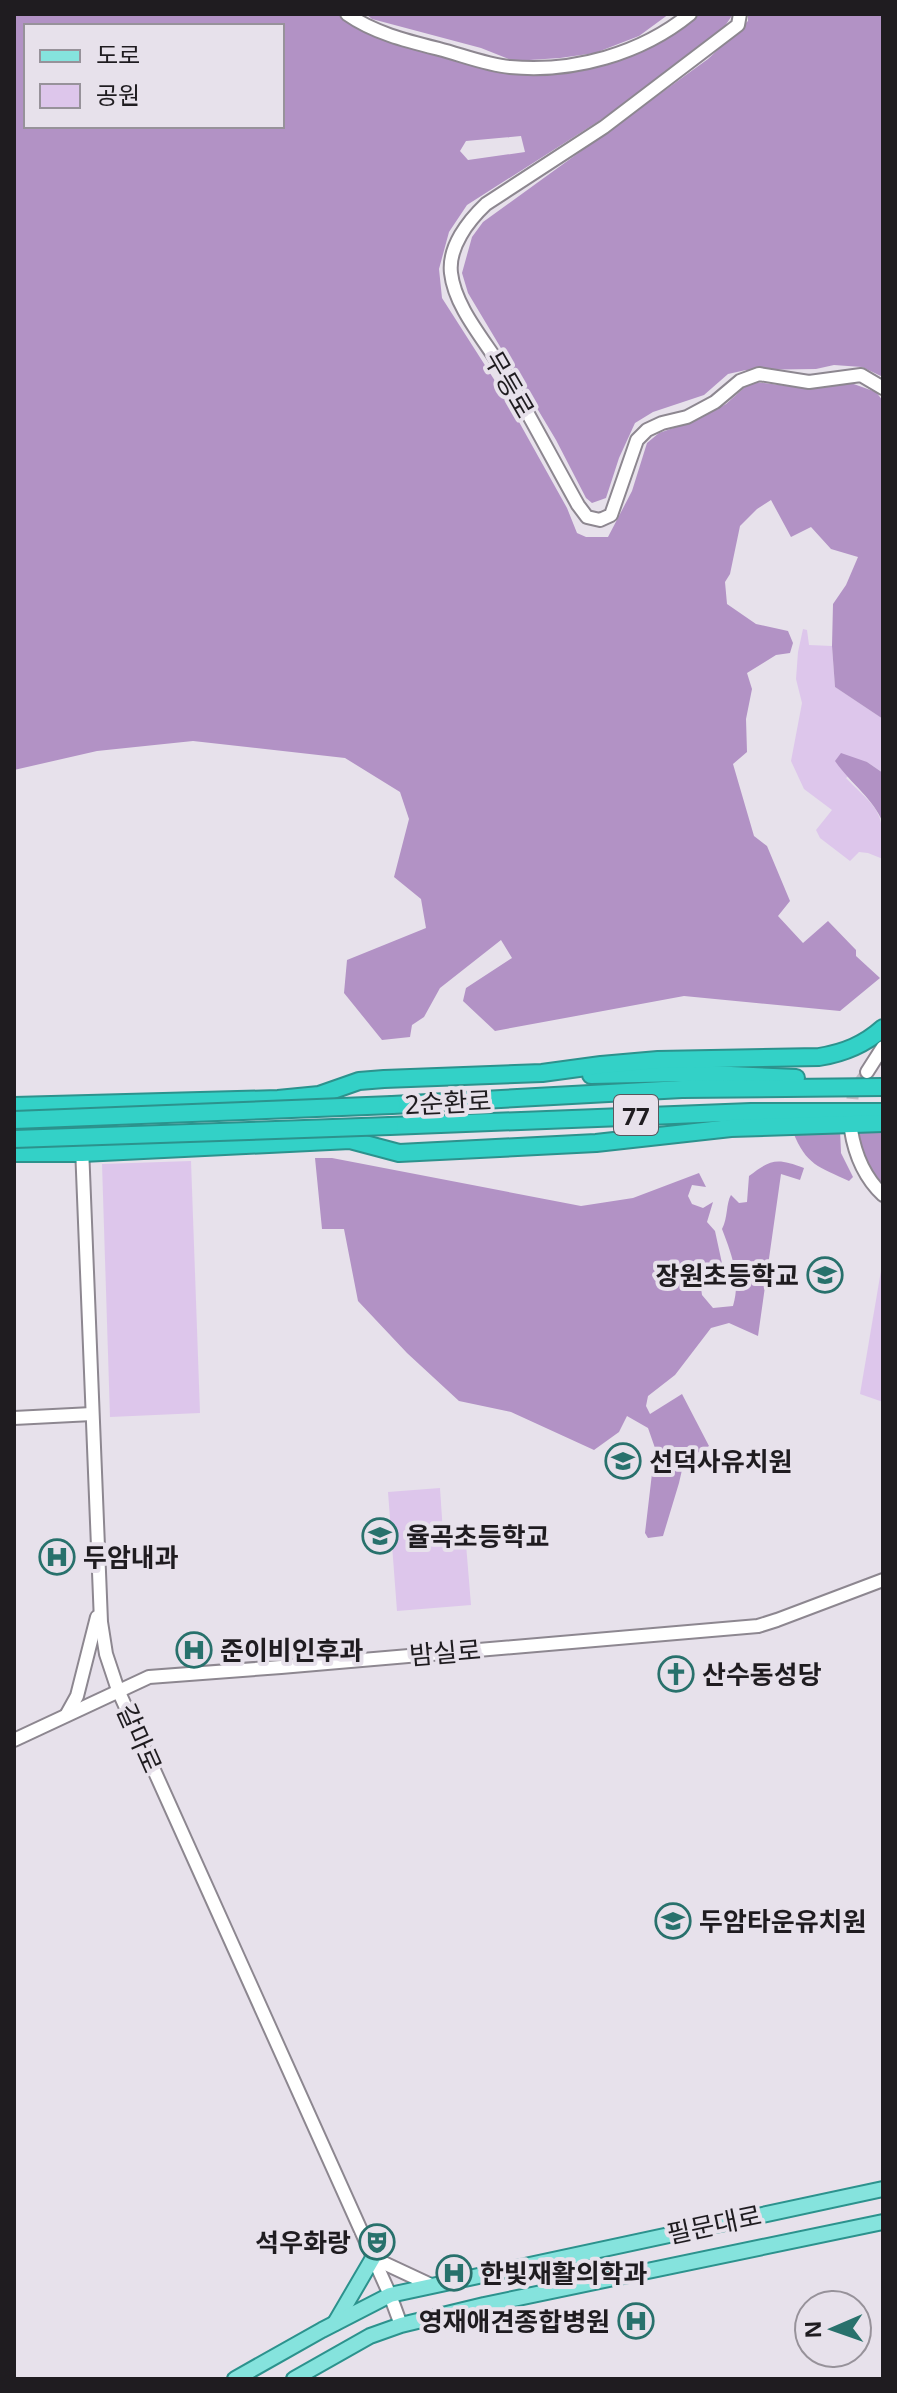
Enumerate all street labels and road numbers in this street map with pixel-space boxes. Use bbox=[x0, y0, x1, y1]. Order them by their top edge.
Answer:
street label: 무등로 bbox=[476, 344, 544, 424]
street label: 2순환로 bbox=[404, 1082, 492, 1122]
road number: 77 bbox=[614, 1095, 658, 1135]
street label: 밤실로 bbox=[408, 1631, 482, 1673]
street label: 갈마로 bbox=[109, 1698, 171, 1778]
street label: 필문대로 bbox=[663, 2196, 765, 2252]

